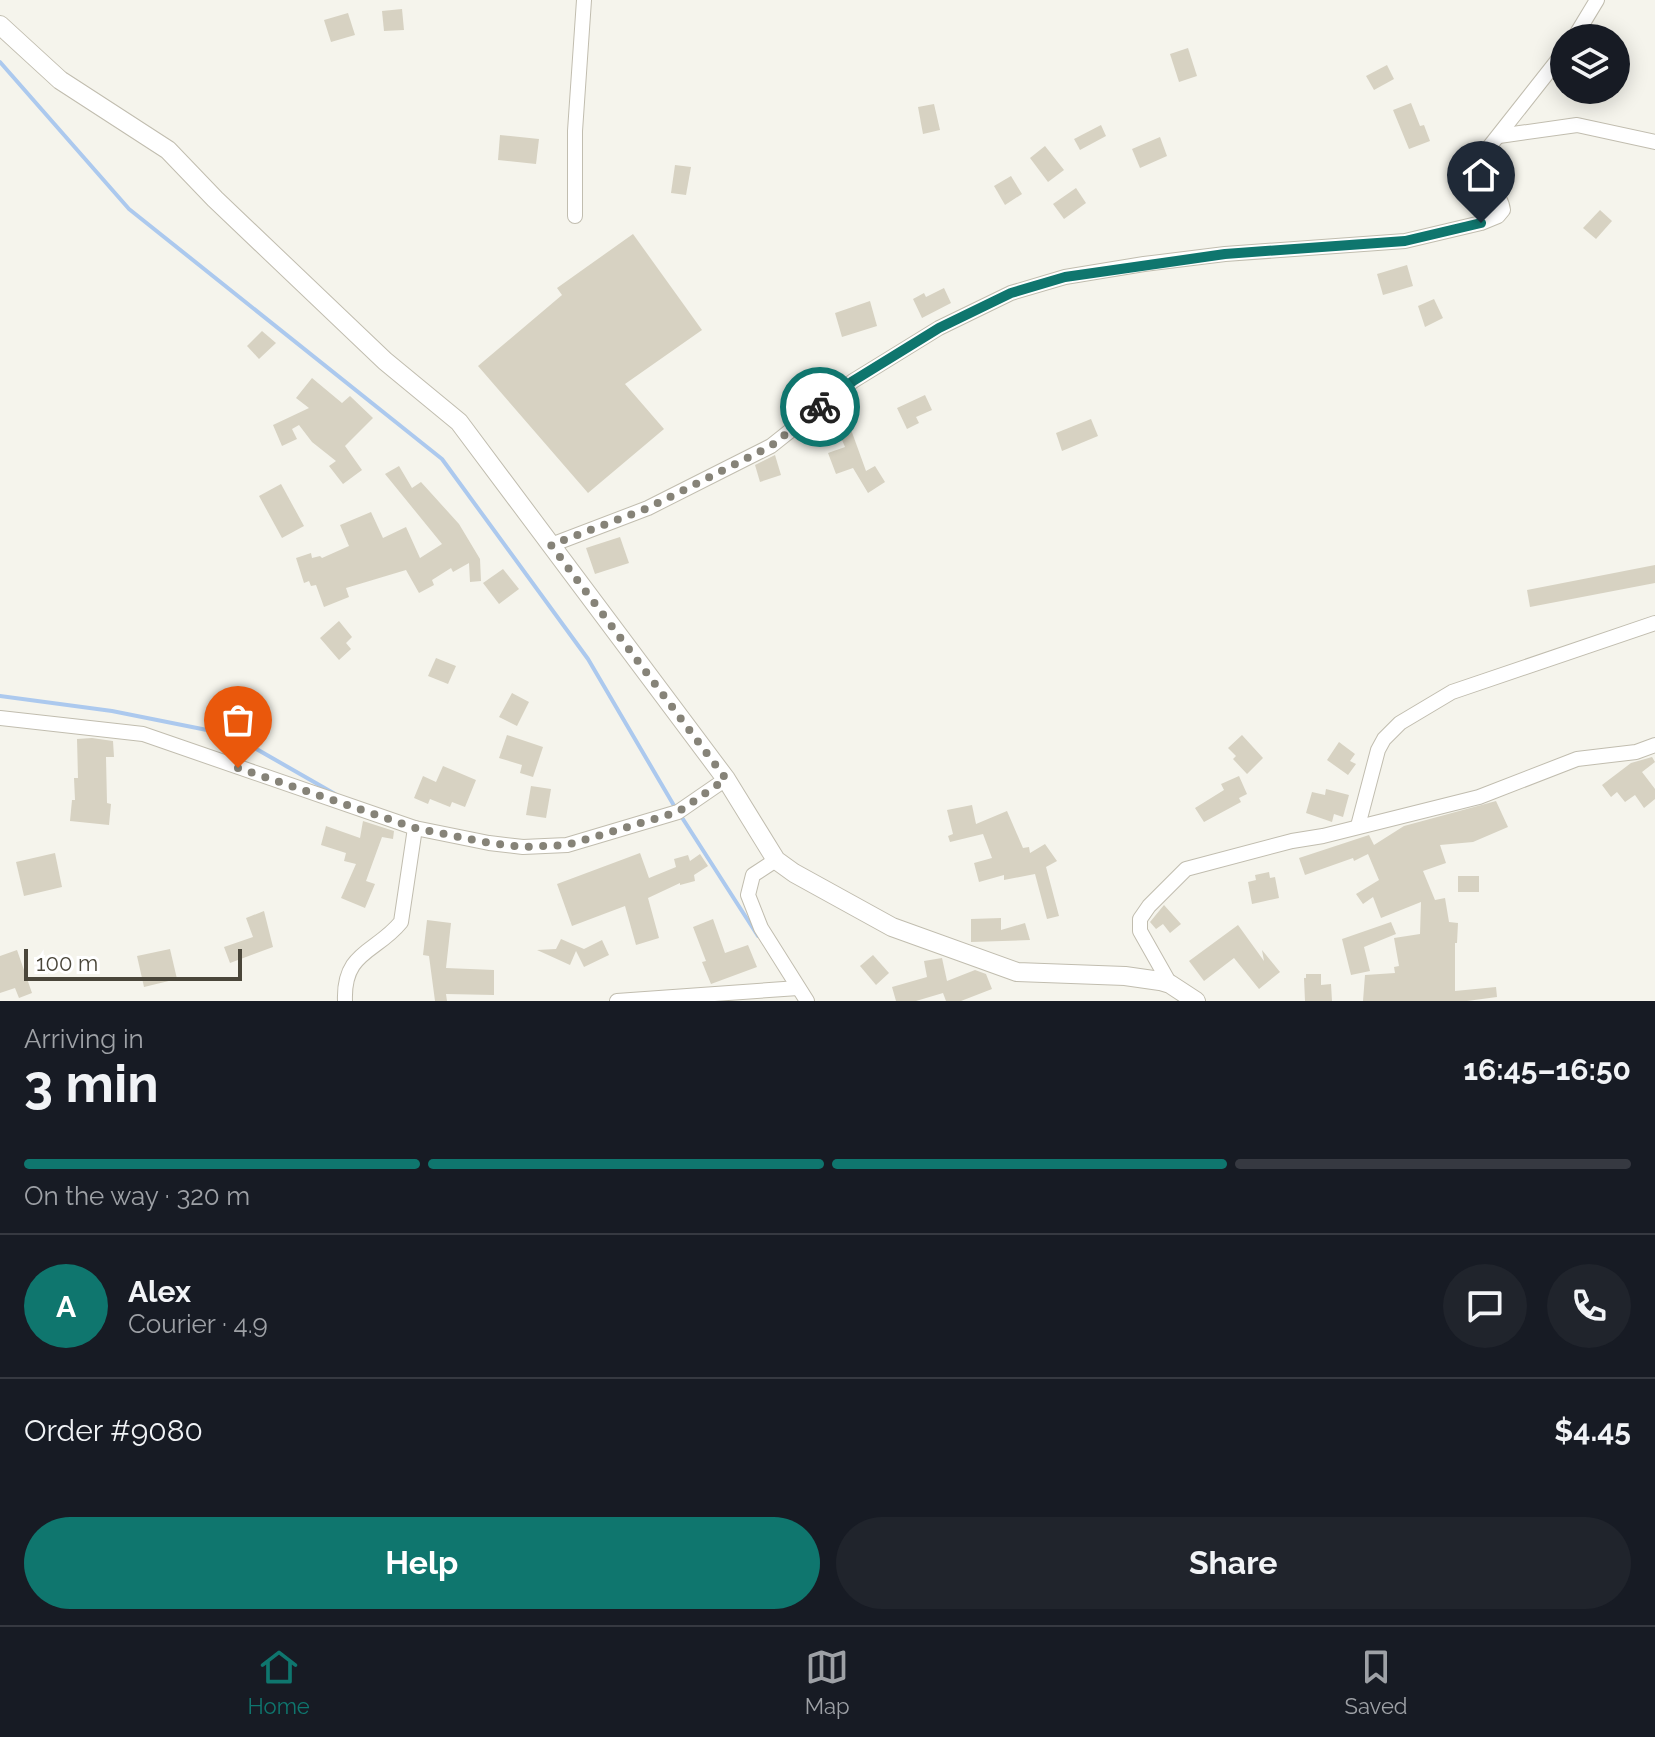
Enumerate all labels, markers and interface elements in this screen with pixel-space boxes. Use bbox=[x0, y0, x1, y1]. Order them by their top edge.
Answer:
map controls bbox=[1550, 24, 1630, 104]
button: layers bbox=[1550, 24, 1630, 104]
pin bbox=[1447, 141, 1515, 223]
icon: home bbox=[1459, 153, 1503, 197]
courier bbox=[780, 367, 860, 447]
icon: bike bbox=[798, 385, 842, 429]
pin bbox=[204, 686, 272, 768]
icon: bag bbox=[216, 698, 260, 742]
scale bar bbox=[24, 945, 242, 981]
text: 100 m bbox=[36, 950, 98, 976]
text: Arriving in bbox=[24, 1024, 144, 1054]
text: 16:45–16:50 bbox=[1463, 1052, 1631, 1087]
text: 3 min bbox=[24, 1053, 159, 1114]
text: On the way · 320 m bbox=[24, 1181, 250, 1211]
button: chat bbox=[1443, 1264, 1527, 1348]
button: phone bbox=[1547, 1264, 1631, 1348]
text: Alex bbox=[128, 1274, 191, 1309]
text: A bbox=[56, 1289, 76, 1324]
text: Courier · 4.9 bbox=[128, 1309, 268, 1339]
text: Order #9080 bbox=[24, 1413, 203, 1448]
text: $4.45 bbox=[1554, 1413, 1631, 1448]
button: Help bbox=[24, 1517, 820, 1609]
button: Share bbox=[836, 1517, 1631, 1609]
tab: Home bbox=[248, 1645, 310, 1719]
tab: Map bbox=[805, 1645, 850, 1719]
tab: Saved bbox=[1345, 1645, 1407, 1719]

